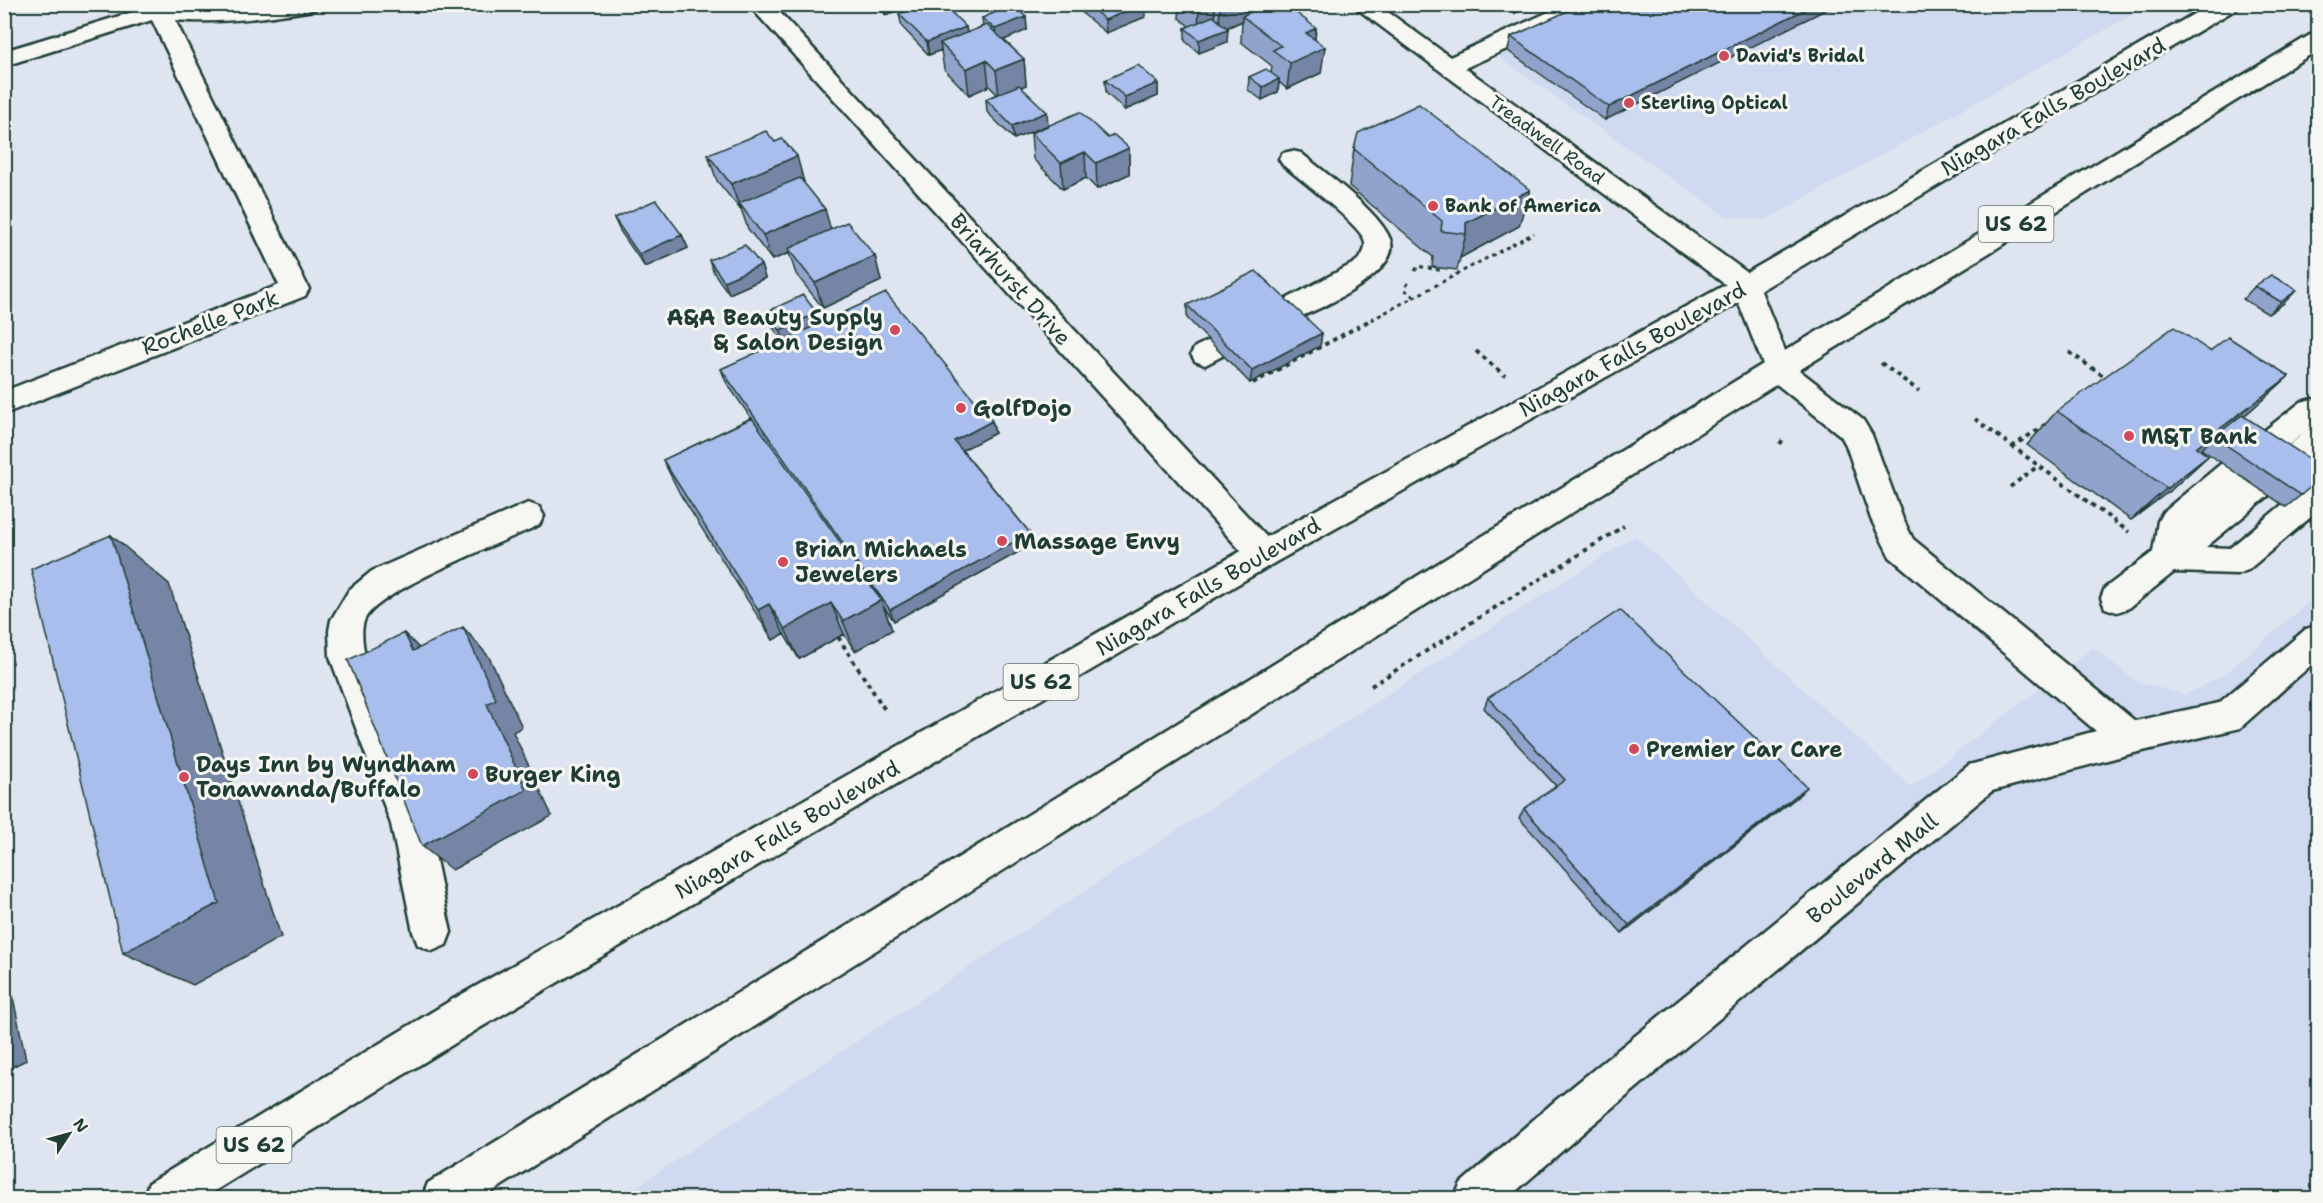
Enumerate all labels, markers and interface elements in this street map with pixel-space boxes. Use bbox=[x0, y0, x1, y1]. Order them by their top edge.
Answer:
street label: Niagara Falls Boulevard bbox=[1936, 30, 2171, 183]
place label: David's Bridal bbox=[1736, 44, 1865, 68]
marker: David's Bridal bbox=[1717, 49, 1731, 63]
street label: Treadwell Road bbox=[1485, 90, 1609, 190]
place label: Sterling Optical bbox=[1641, 91, 1788, 115]
marker: Sterling Optical bbox=[1622, 96, 1636, 110]
place label: Bank of America bbox=[1445, 194, 1601, 218]
marker: Bank of America bbox=[1426, 199, 1440, 213]
road number: US 62 bbox=[1978, 206, 2054, 242]
street label: Briarhurst Drive bbox=[944, 207, 1078, 352]
street label: Niagara Falls Boulevard bbox=[1514, 275, 1751, 424]
street label: Rochelle Park bbox=[138, 283, 283, 362]
place label: A&A Beauty Supply & Salon Design bbox=[667, 303, 883, 357]
marker: A&A Beauty Supply & Salon Design bbox=[888, 323, 902, 337]
place label: GolfDojo bbox=[973, 394, 1072, 423]
marker: GolfDojo bbox=[954, 401, 968, 415]
place label: M&T Bank bbox=[2141, 422, 2258, 451]
marker: M&T Bank bbox=[2122, 429, 2136, 443]
street label: Niagara Falls Boulevard bbox=[1091, 510, 1326, 663]
place label: Massage Envy bbox=[1014, 527, 1180, 556]
marker: Massage Envy bbox=[995, 534, 1009, 548]
place label: Brian Michaels Jewelers bbox=[795, 535, 967, 589]
marker: Brian Michaels Jewelers bbox=[776, 555, 790, 569]
road number: US 62 bbox=[1004, 664, 1078, 700]
place label: Premier Car Care bbox=[1646, 735, 1843, 764]
marker: Premier Car Care bbox=[1627, 742, 1641, 756]
place label: Days Inn by Wyndham Tonawanda/Buffalo bbox=[196, 750, 456, 804]
street label: Niagara Falls Boulevard bbox=[670, 753, 905, 906]
place label: Burger King bbox=[485, 760, 620, 789]
marker: Burger King bbox=[466, 767, 480, 781]
marker: Days Inn by Wyndham Tonawanda/Buffalo bbox=[177, 770, 191, 784]
street label: Boulevard Mall bbox=[1801, 806, 1944, 930]
north arrow bbox=[39, 1104, 99, 1164]
text: N bbox=[69, 1114, 93, 1137]
road number: US 62 bbox=[216, 1127, 292, 1163]

